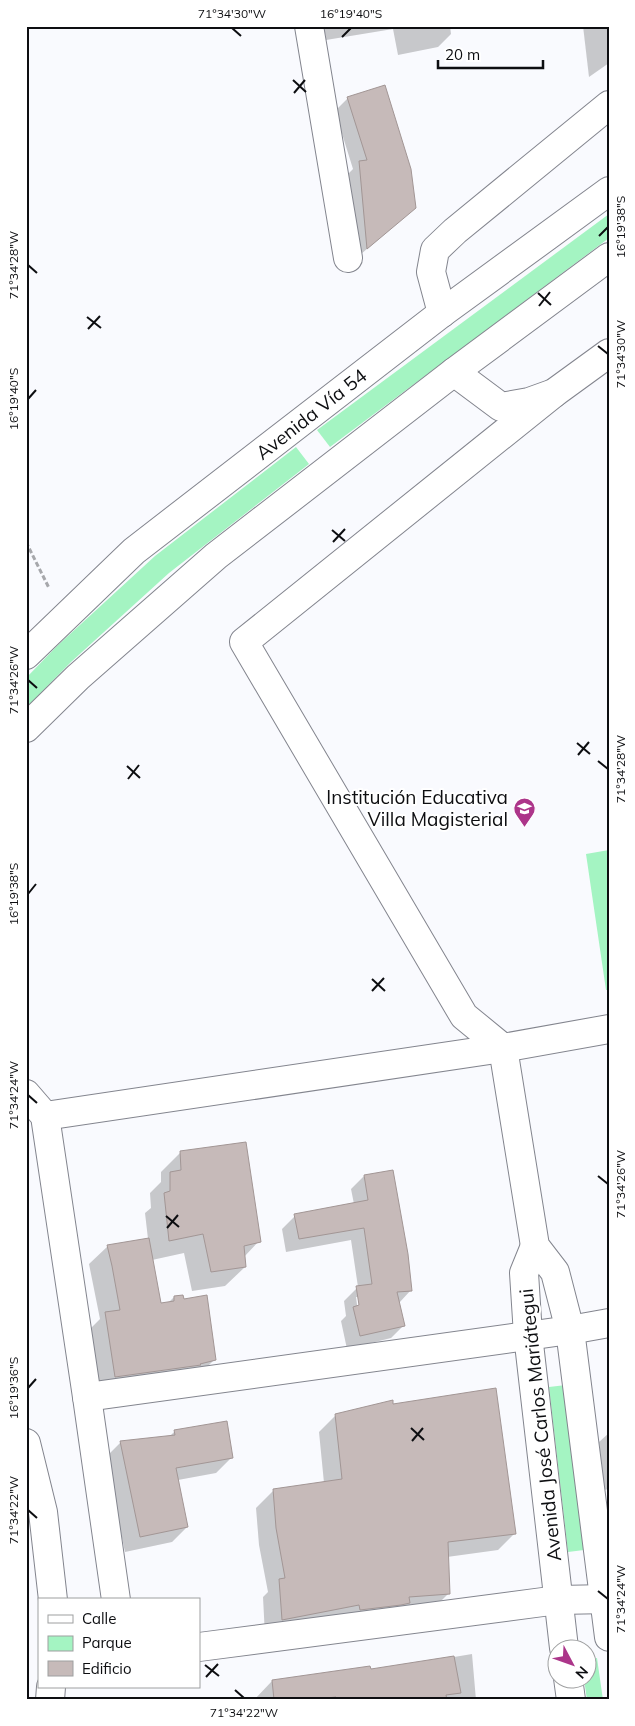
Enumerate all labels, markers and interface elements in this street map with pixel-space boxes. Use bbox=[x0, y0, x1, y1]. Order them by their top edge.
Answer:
text: 71°34'30"W bbox=[198, 6, 266, 21]
text: 16°19'40"S bbox=[320, 6, 382, 21]
scale bar bbox=[438, 38, 542, 70]
text: 20 m bbox=[445, 45, 480, 64]
text: 16°19'38"S bbox=[613, 196, 628, 258]
text: 71°34'28"W bbox=[6, 231, 21, 299]
text: 71°34'30"W bbox=[613, 320, 628, 388]
street label: Avenida Vía 54 bbox=[251, 363, 371, 465]
text: 16°19'40"S bbox=[6, 368, 21, 430]
text: 71°34'26"W bbox=[6, 646, 21, 714]
text: 71°34'28"W bbox=[613, 735, 628, 803]
place label: Institución Educativa Villa Magisterial bbox=[326, 785, 508, 831]
school or university icon: Institución Educativa Villa Magisterial bbox=[512, 796, 536, 827]
text: 16°19'38"S bbox=[6, 863, 21, 925]
text: 71°34'24"W bbox=[6, 1061, 21, 1129]
text: 71°34'26"W bbox=[613, 1150, 628, 1218]
street label: Avenida José Carlos Mariátegui bbox=[514, 1287, 566, 1563]
text: 16°19'36"S bbox=[6, 1357, 21, 1419]
text: 71°34'22"W bbox=[6, 1476, 21, 1544]
text: 71°34'24"W bbox=[613, 1565, 628, 1633]
legend bbox=[38, 1598, 200, 1688]
text: Calle bbox=[82, 1609, 116, 1628]
text: Parque bbox=[82, 1633, 132, 1652]
north arrow bbox=[548, 1638, 598, 1688]
text: Edificio bbox=[82, 1659, 132, 1678]
text: N bbox=[572, 1663, 592, 1682]
text: 71°34'22"W bbox=[210, 1705, 278, 1720]

